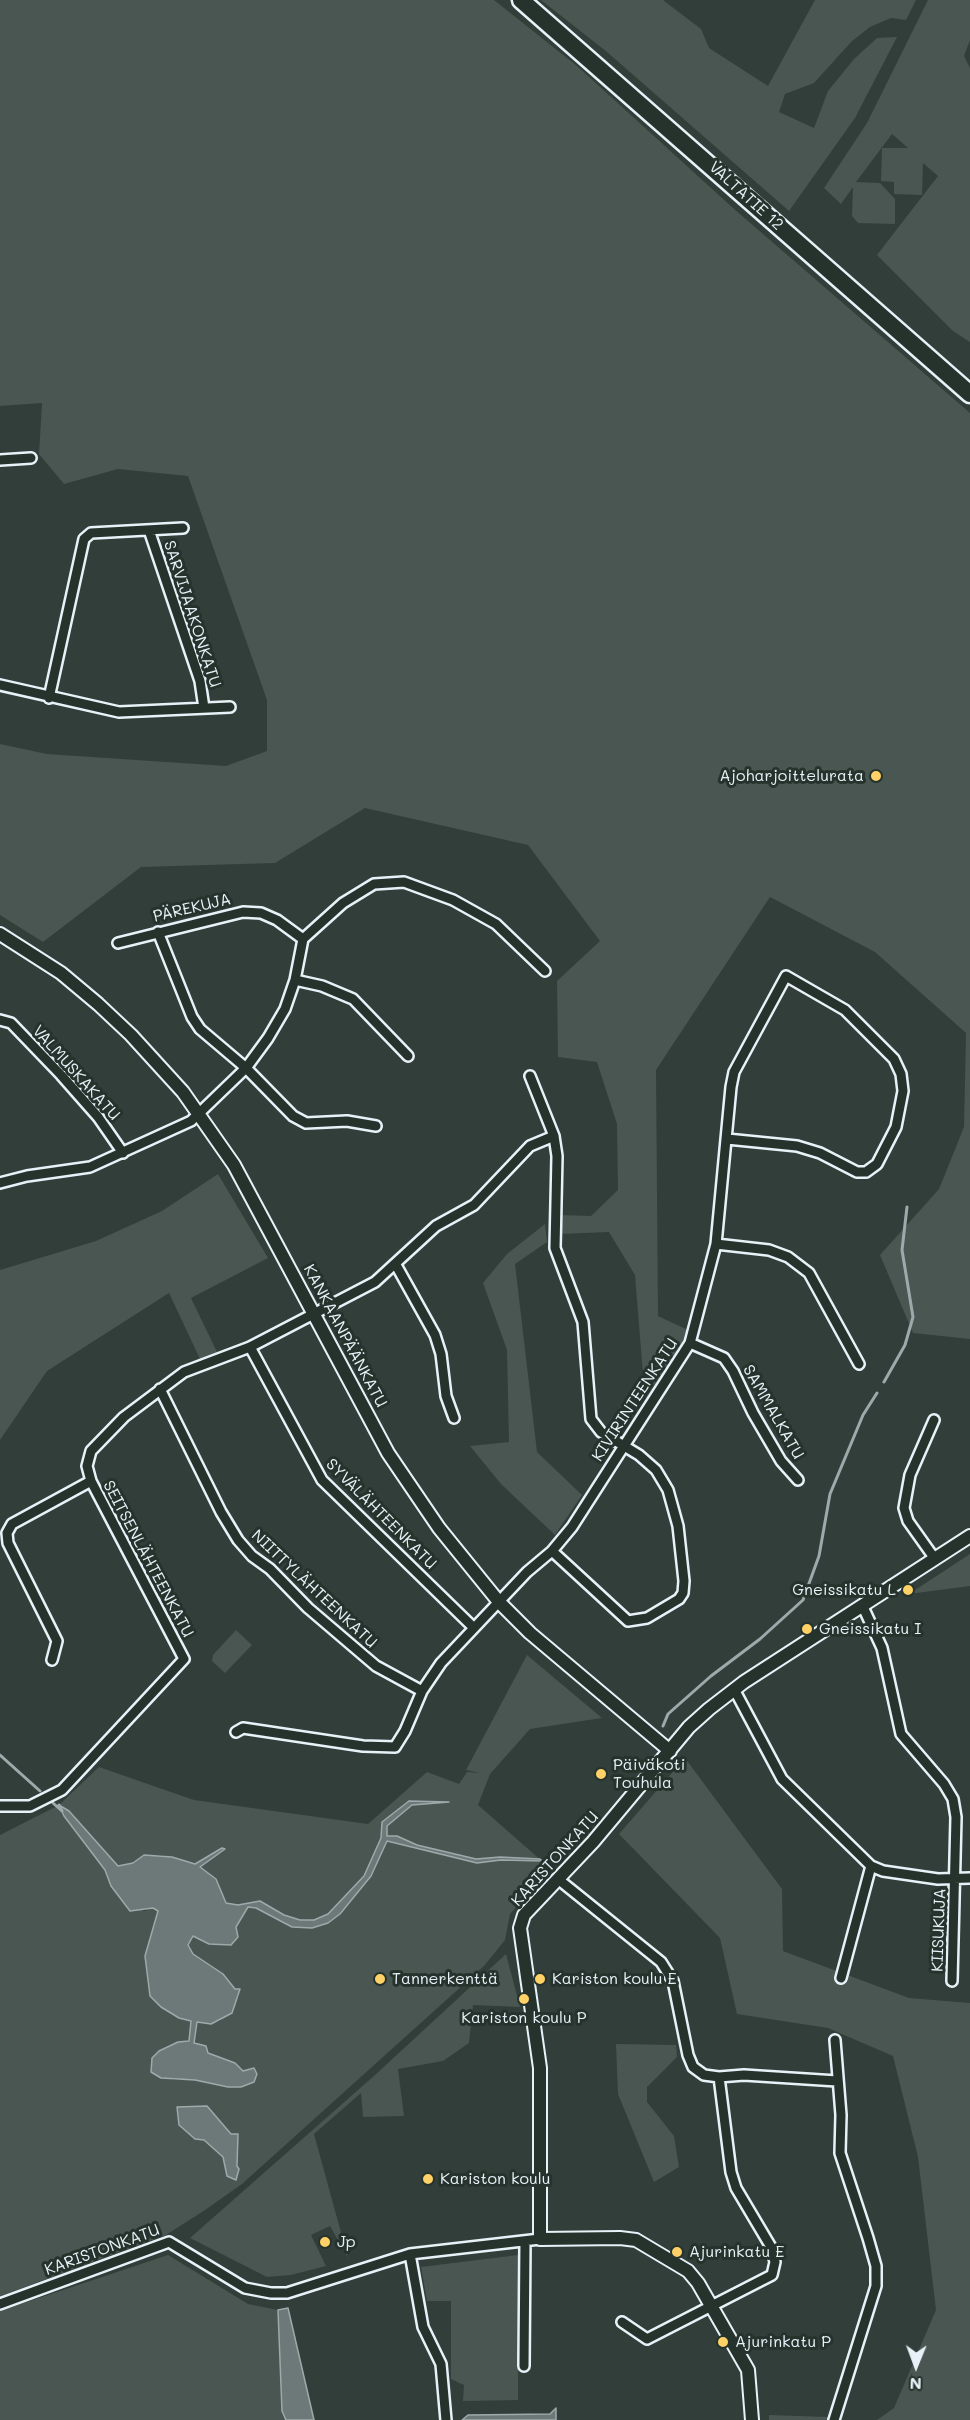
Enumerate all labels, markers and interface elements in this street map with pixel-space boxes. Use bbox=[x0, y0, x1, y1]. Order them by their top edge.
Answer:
street label: VALTATIE 12 bbox=[705, 158, 787, 234]
street label: SARVIJAAKONKATU bbox=[159, 538, 225, 690]
place label: Ajoharjoittelurata bbox=[720, 766, 864, 786]
marker: Ajoharjoittelurata bbox=[869, 769, 883, 783]
street label: PÄREKUJA bbox=[151, 890, 233, 926]
street label: VALMUSKAKATU bbox=[28, 1022, 124, 1124]
street label: KANKAANPÄÄNKATU bbox=[299, 1261, 391, 1411]
street label: KIVIRINTEENKATU bbox=[588, 1335, 682, 1465]
street label: SAMMALKATU bbox=[738, 1362, 808, 1462]
street label: SYVÄLÄHTEENKATU bbox=[322, 1455, 440, 1573]
street label: SEITSENLÄHTEENKATU bbox=[99, 1478, 197, 1640]
street label: NIITTYLÄHTEENKATU bbox=[247, 1526, 381, 1652]
place label: Gneissikatu L bbox=[792, 1580, 896, 1600]
marker: Gneissikatu L bbox=[901, 1583, 915, 1597]
place label: Gneissikatu I bbox=[819, 1619, 921, 1639]
marker: Gneissikatu I bbox=[800, 1622, 814, 1636]
place label: Päiväkoti Touhula bbox=[613, 1755, 685, 1793]
marker: Päiväkoti Touhula bbox=[594, 1767, 608, 1781]
street label: KARISTONKATU bbox=[507, 1808, 603, 1910]
street label: KIISUKUJA bbox=[928, 1888, 950, 1972]
place label: Tannerkenttä bbox=[392, 1969, 498, 1989]
place label: Kariston koulu E bbox=[552, 1969, 677, 1989]
marker: Tannerkenttä bbox=[373, 1972, 387, 1986]
marker: Kariston koulu E bbox=[533, 1972, 547, 1986]
marker: Kariston koulu P bbox=[517, 1992, 531, 2006]
place label: Kariston koulu P bbox=[461, 2008, 587, 2028]
place label: Kariston koulu bbox=[440, 2169, 550, 2189]
marker: Kariston koulu bbox=[421, 2172, 435, 2186]
street label: KARISTONKATU bbox=[42, 2220, 162, 2280]
place label: Jp bbox=[337, 2232, 356, 2252]
marker: Jp bbox=[318, 2235, 332, 2249]
place label: Ajurinkatu E bbox=[689, 2242, 785, 2262]
marker: Ajurinkatu E bbox=[670, 2245, 684, 2259]
place label: Ajurinkatu P bbox=[735, 2332, 831, 2352]
marker: Ajurinkatu P bbox=[716, 2335, 730, 2349]
north arrow bbox=[886, 2336, 946, 2396]
text: N bbox=[909, 2374, 922, 2395]

